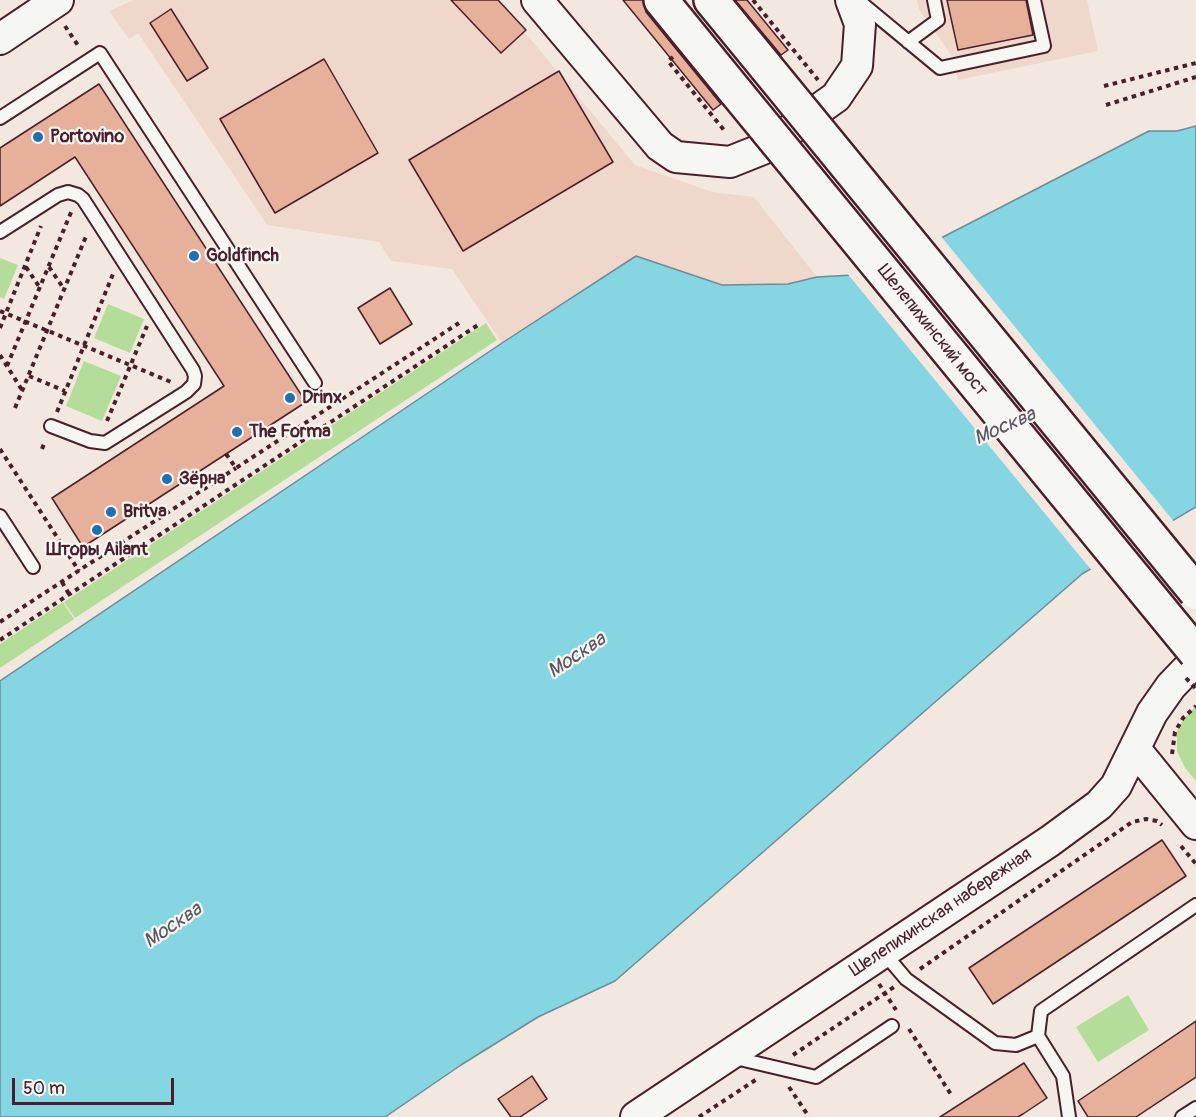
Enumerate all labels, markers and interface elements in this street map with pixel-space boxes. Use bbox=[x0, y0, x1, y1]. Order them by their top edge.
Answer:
place label: Portovino bbox=[50, 126, 124, 148]
marker: Portovino bbox=[31, 130, 45, 144]
place label: Goldfinch bbox=[206, 245, 279, 267]
marker: Goldfinch bbox=[187, 249, 201, 263]
street label: Шелепихинский мост bbox=[872, 261, 992, 401]
place label: Drinx bbox=[302, 387, 342, 409]
marker: Drinx bbox=[283, 391, 297, 405]
water label: Москва bbox=[971, 403, 1039, 451]
place label: The Forma bbox=[249, 421, 331, 443]
marker: The Forma bbox=[230, 425, 244, 439]
place label: Зёрна bbox=[179, 468, 225, 490]
marker: Зёрна bbox=[160, 472, 174, 486]
place label: Britva bbox=[123, 501, 167, 523]
marker: Britva bbox=[104, 505, 118, 519]
marker: Шторы Ailant bbox=[90, 523, 104, 537]
place label: Шторы Ailant bbox=[46, 539, 148, 561]
water label: Москва bbox=[543, 628, 611, 684]
street label: Шелепихинская набережная bbox=[846, 844, 1036, 982]
water label: Москва bbox=[139, 898, 207, 954]
scale bar bbox=[15, 1066, 177, 1104]
text: 50 m bbox=[23, 1077, 65, 1100]

